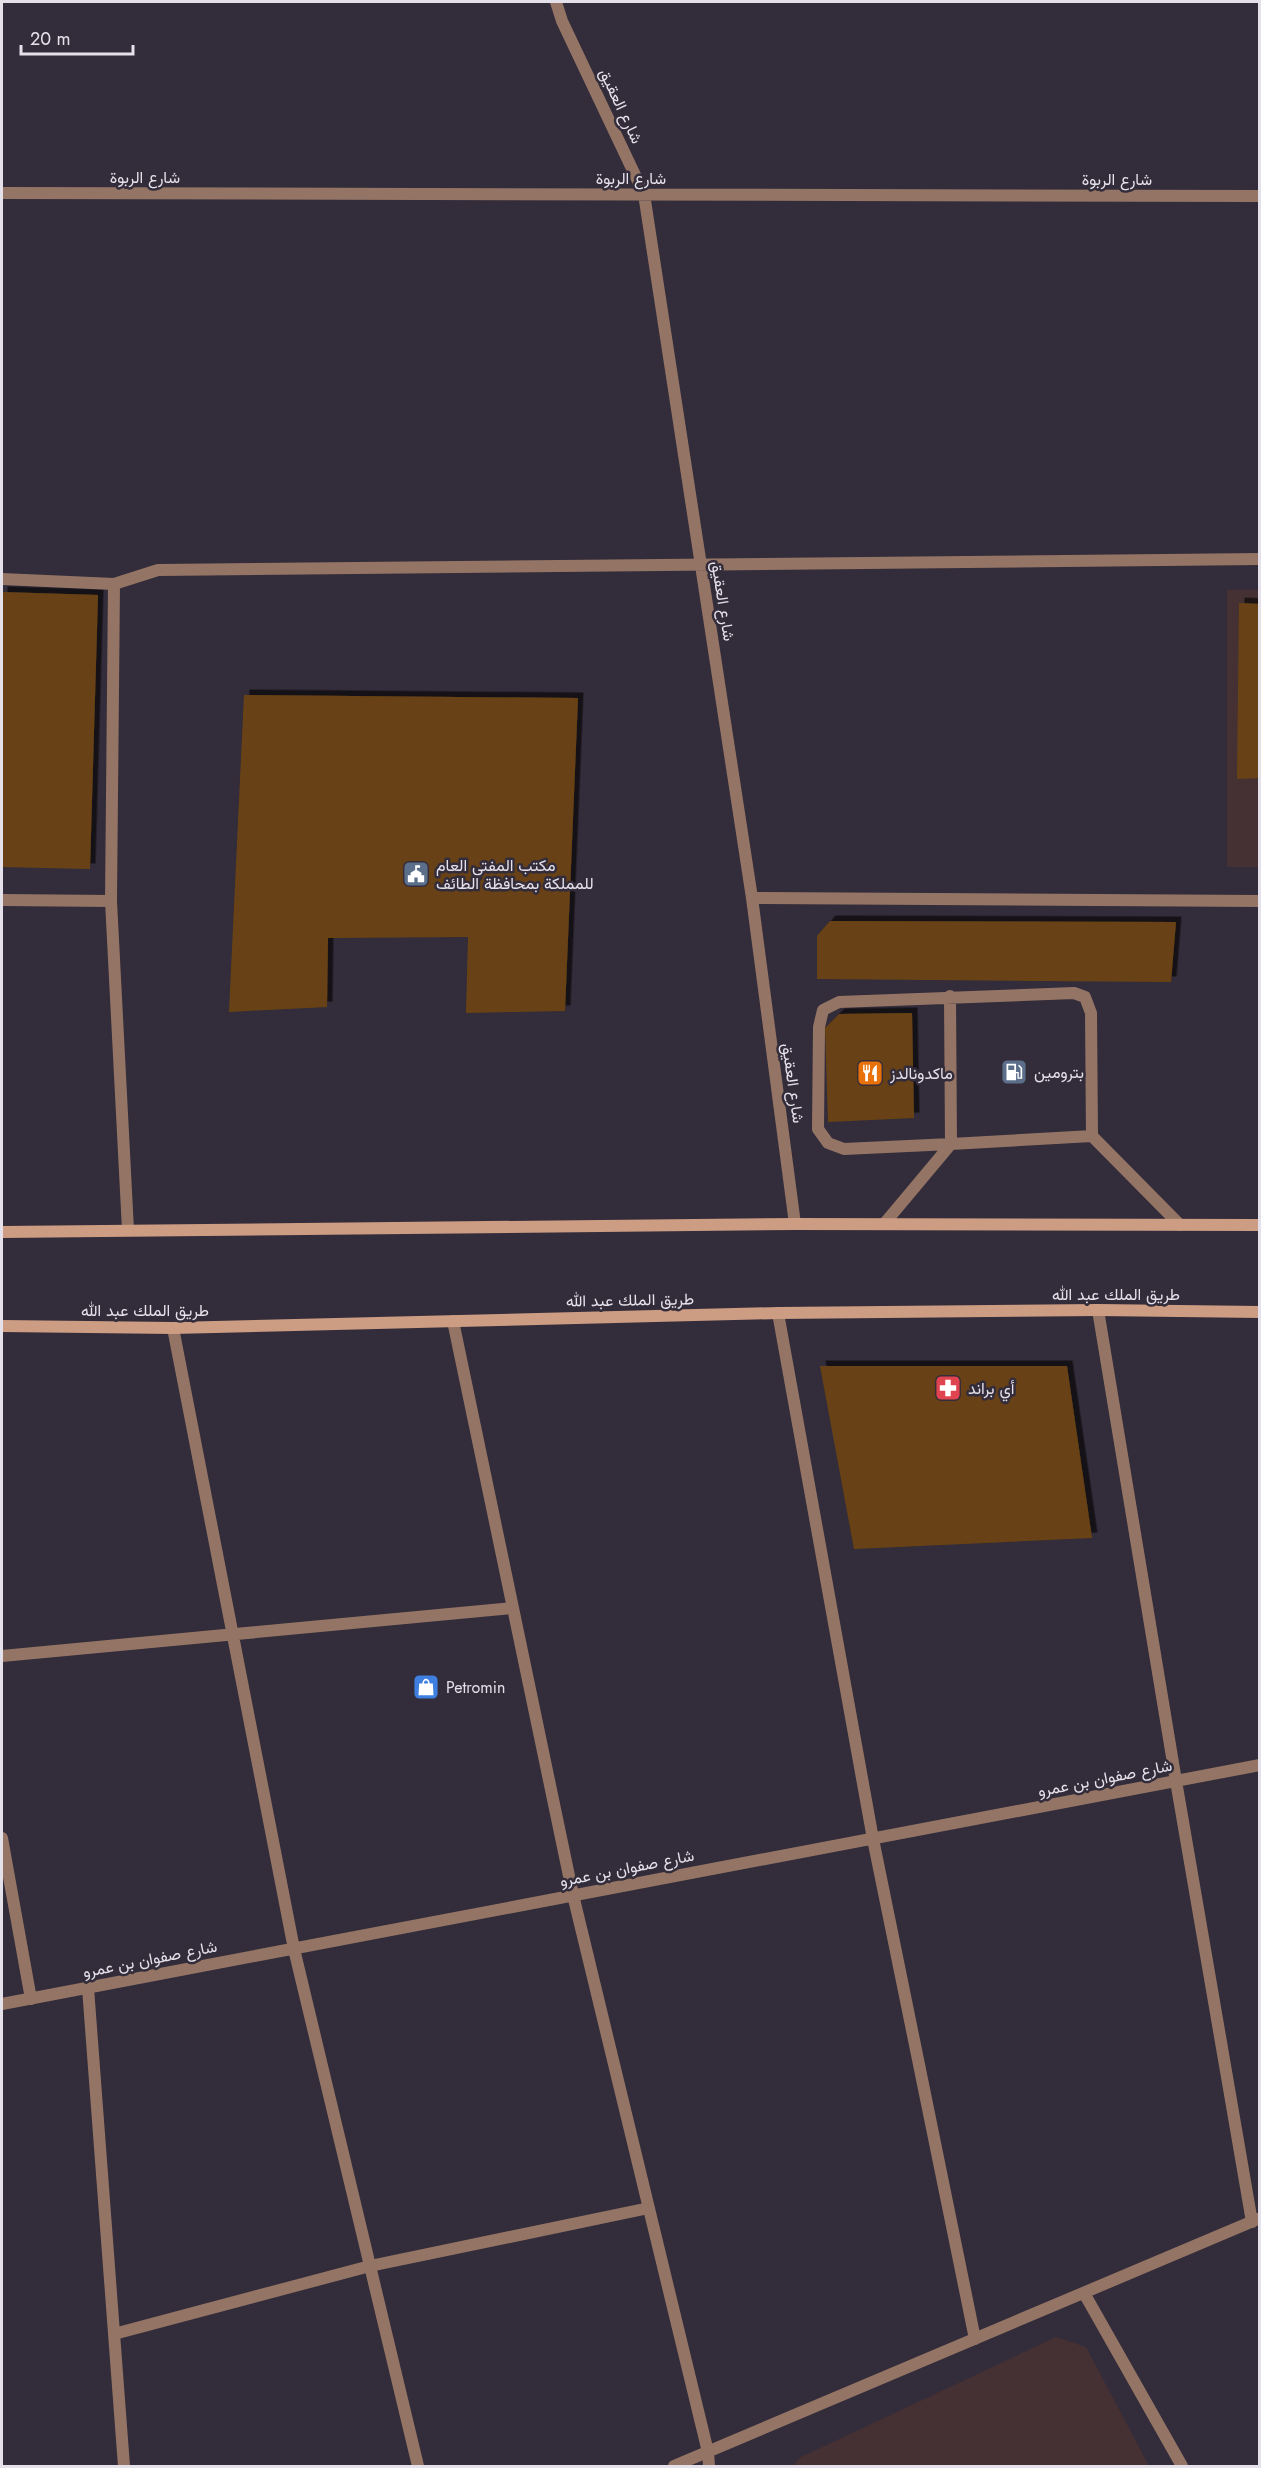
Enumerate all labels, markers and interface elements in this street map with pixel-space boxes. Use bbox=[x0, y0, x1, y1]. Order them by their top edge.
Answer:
scale bar bbox=[21, 18, 134, 56]
text: 20 m bbox=[30, 26, 70, 52]
street label: شارع العقيق bbox=[594, 65, 648, 147]
street label: شارع الربوة bbox=[110, 166, 180, 189]
street label: شارع الربوة bbox=[596, 167, 666, 190]
street label: شارع الربوة bbox=[1082, 168, 1152, 191]
street label: شارع العقيق bbox=[705, 559, 741, 643]
place label: مكتب المفتي العام للمملكة بمحافظة الطائف bbox=[436, 854, 594, 895]
public building icon: مكتب المفتي العام للمملكة بمحافظة الطائف bbox=[401, 859, 431, 889]
street label: شارع العقيق bbox=[776, 1042, 810, 1124]
fuel station icon: بترومين bbox=[999, 1057, 1029, 1087]
restaurant icon: ماكدونالدز bbox=[855, 1058, 885, 1088]
place label: بترومين bbox=[1034, 1061, 1084, 1084]
place label: ماكدونالدز bbox=[889, 1062, 953, 1085]
street label: طريق الملك عبد الله bbox=[1052, 1283, 1180, 1306]
street label: طريق الملك عبد الله bbox=[566, 1287, 694, 1313]
street label: طريق الملك عبد الله bbox=[81, 1299, 209, 1322]
pharmacy icon: أي براند bbox=[933, 1373, 963, 1403]
place label: أي براند bbox=[968, 1377, 1015, 1402]
shop icon: Petromin bbox=[411, 1672, 441, 1702]
place label: Petromin bbox=[446, 1676, 505, 1699]
street label: شارع صفوان بن عمرو bbox=[1036, 1754, 1174, 1802]
street label: شارع صفوان بن عمرو bbox=[558, 1844, 696, 1892]
street label: شارع صفوان بن عمرو bbox=[81, 1935, 219, 1983]

